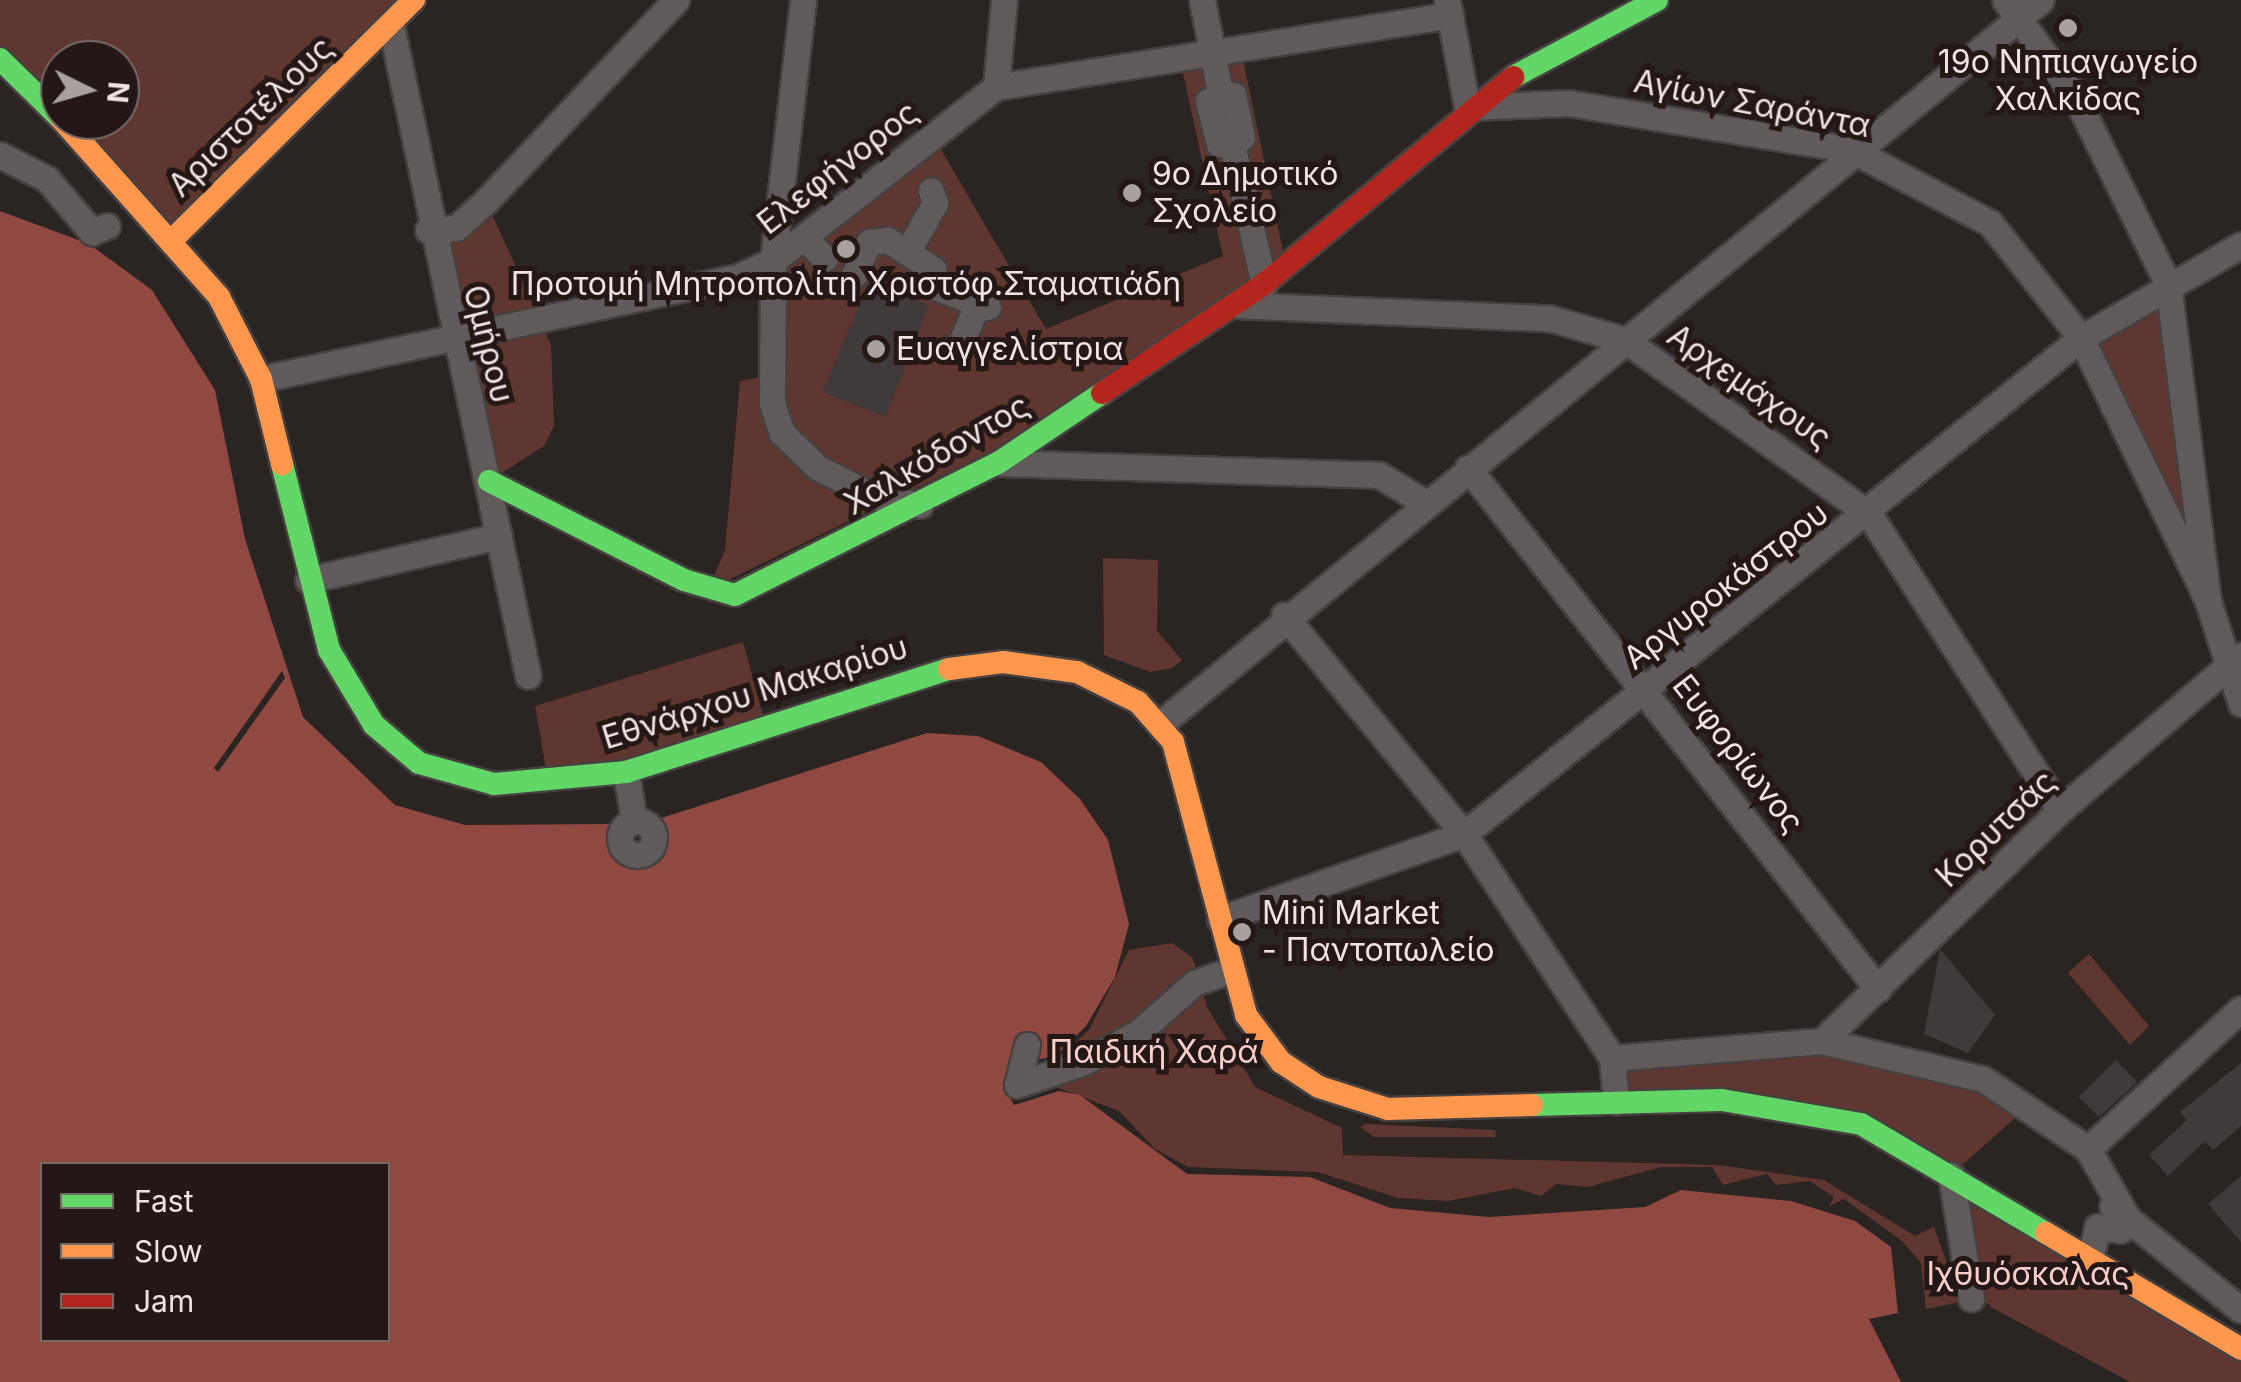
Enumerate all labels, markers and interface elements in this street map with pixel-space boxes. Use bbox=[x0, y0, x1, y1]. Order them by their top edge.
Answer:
marker: 19ο Νηπιαγωγείο Χαλκίδας bbox=[2057, 17, 2079, 39]
street label: Αριστοτέλους bbox=[161, 29, 341, 205]
north arrow bbox=[40, 40, 140, 140]
place label: 19ο Νηπιαγωγείο Χαλκίδας bbox=[1938, 44, 2198, 119]
street label: Αγίων Σαράντα bbox=[1631, 62, 1873, 146]
text: N bbox=[100, 80, 136, 105]
street label: Ελεφήνορος bbox=[750, 93, 926, 243]
place label: 9ο Δημοτικό Σχολείο bbox=[1152, 156, 1338, 231]
marker: 9ο Δημοτικό Σχολείο bbox=[1121, 182, 1143, 204]
marker: Προτομή Μητροπολίτη Χριστόφ.Σταματιάδη bbox=[835, 238, 857, 260]
place label: Προτομή Μητροπολίτη Χριστόφ.Σταματιάδη bbox=[511, 265, 1181, 303]
street label: Ομήρου bbox=[455, 281, 521, 407]
street label: Αρχεμάχους bbox=[1660, 317, 1838, 457]
place label: Ευαγγελίστρια bbox=[896, 330, 1123, 368]
marker: Ευαγγελίστρια bbox=[865, 338, 887, 360]
street label: Χαλκόδοντος bbox=[838, 387, 1036, 523]
street label: Αργυροκάστρου bbox=[1616, 494, 1836, 678]
street label: Εθνάρχου Μακαρίου bbox=[598, 628, 912, 758]
street label: Ευφορίωνος bbox=[1664, 667, 1812, 841]
street label: Κορυτσάς bbox=[1928, 763, 2064, 895]
place label: Mini Market - Παντοπωλείο bbox=[1262, 895, 1494, 970]
marker: Mini Market - Παντοπωλείο bbox=[1231, 921, 1253, 943]
park label: Παιδική Χαρά bbox=[1049, 1033, 1259, 1071]
legend bbox=[40, 1162, 390, 1342]
text: Fast bbox=[134, 1183, 193, 1219]
text: Slow bbox=[134, 1233, 203, 1269]
park label: Ιχθυόσκαλας bbox=[1927, 1255, 2129, 1293]
text: Jam bbox=[134, 1283, 194, 1319]

